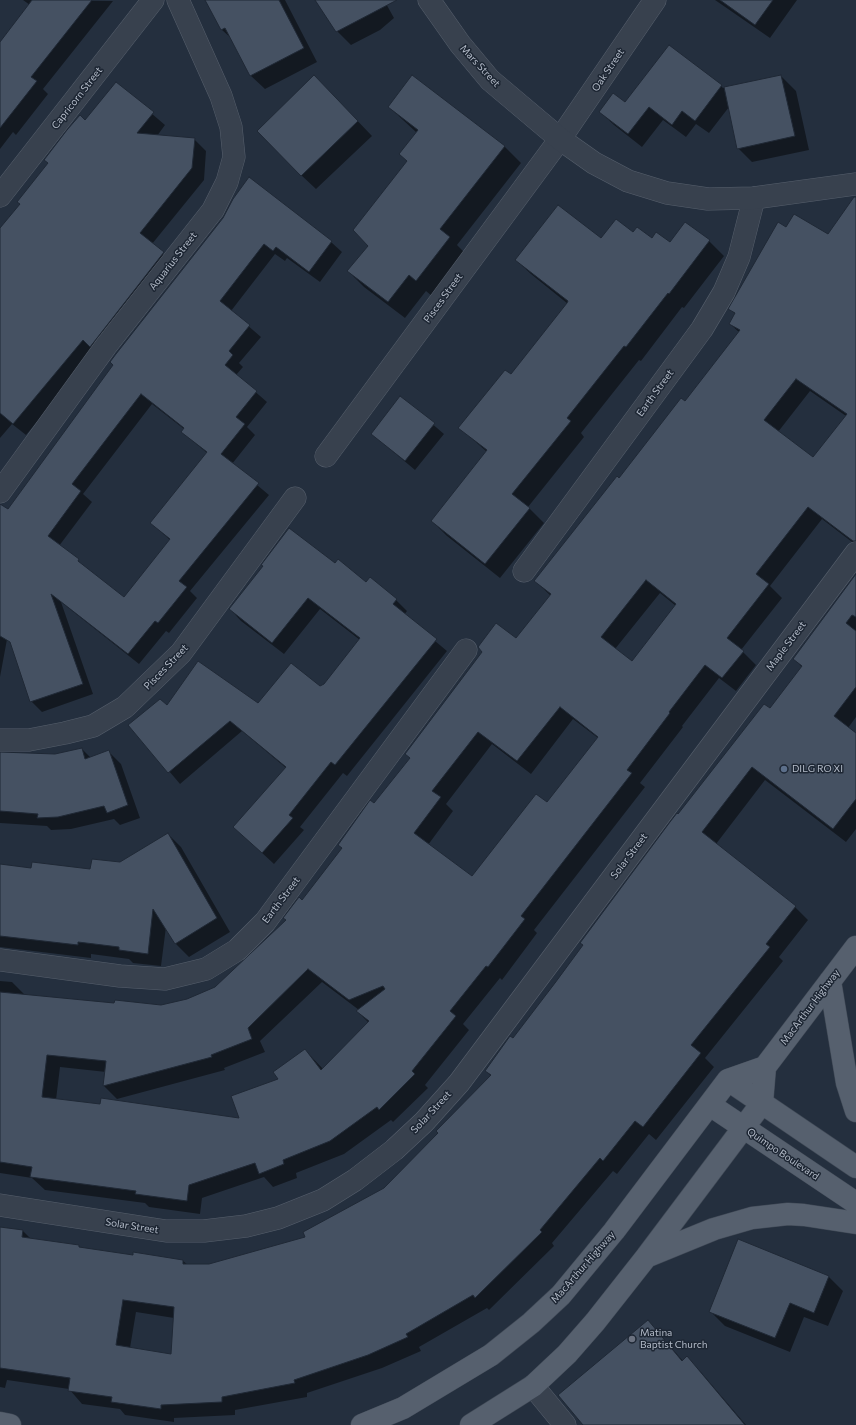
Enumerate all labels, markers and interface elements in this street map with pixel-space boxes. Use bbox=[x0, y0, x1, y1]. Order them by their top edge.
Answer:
street label: Mars Street bbox=[457, 42, 503, 90]
street label: Oak Street bbox=[589, 46, 627, 94]
street label: Capricorn Street bbox=[49, 65, 105, 131]
street label: Aquarius Street bbox=[147, 230, 199, 292]
street label: Pisces Street bbox=[421, 271, 465, 325]
street label: Earth Street bbox=[634, 367, 676, 419]
street label: Maple Street bbox=[764, 619, 808, 673]
street label: Pisces Street bbox=[141, 642, 191, 692]
place label: DILG RO XI bbox=[792, 763, 843, 775]
marker: DILG RO XI bbox=[779, 764, 789, 774]
street label: Solar Street bbox=[608, 831, 650, 881]
street label: Earth Street bbox=[260, 874, 302, 926]
street label: MacArthur Highway bbox=[778, 967, 842, 1047]
street label: Solar Street bbox=[408, 1088, 454, 1136]
street label: Quimpo Boulevard bbox=[745, 1125, 821, 1183]
street label: Solar Street bbox=[105, 1216, 159, 1236]
street label: MacArthur Highway bbox=[549, 1229, 617, 1305]
place label: Matina Baptist Church bbox=[640, 1327, 707, 1350]
marker: Matina Baptist Church bbox=[627, 1334, 637, 1344]

